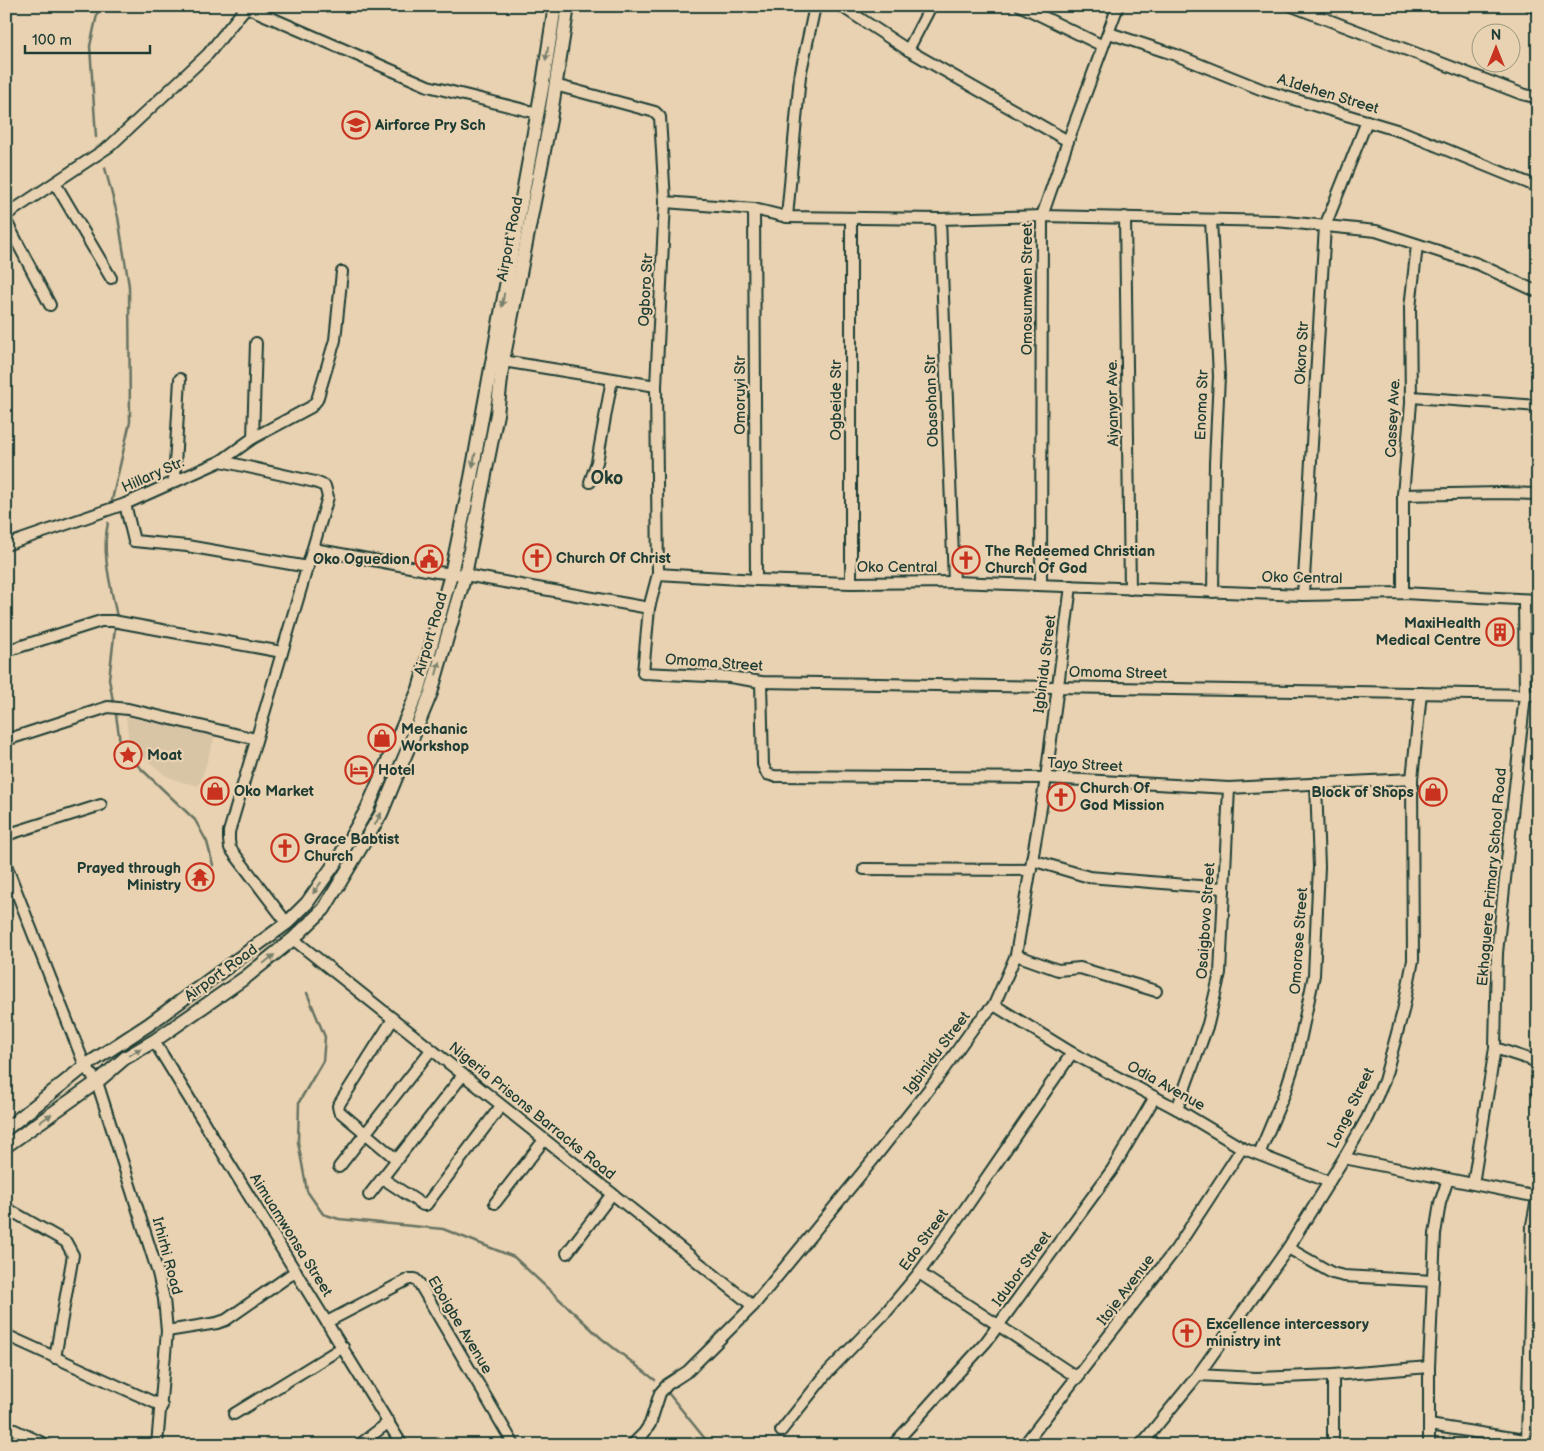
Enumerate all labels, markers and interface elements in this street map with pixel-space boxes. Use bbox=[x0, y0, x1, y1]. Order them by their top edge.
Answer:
scale bar bbox=[25, 22, 150, 54]
north arrow bbox=[1472, 22, 1522, 72]
text: N bbox=[1491, 27, 1501, 44]
text: 100 m bbox=[32, 31, 72, 50]
one-way arrow bbox=[542, 47, 550, 63]
street label: A.Idehen Street bbox=[1275, 70, 1381, 119]
school or university icon: Airforce Pry Sch bbox=[341, 110, 371, 140]
place label: Airforce Pry Sch bbox=[374, 116, 486, 135]
street label: Airport Road bbox=[492, 195, 528, 283]
street label: Omosumwen Street bbox=[1018, 222, 1037, 355]
street label: Ogboro Str bbox=[635, 252, 657, 327]
one-way arrow bbox=[498, 293, 506, 309]
street label: Okoro Str bbox=[1291, 320, 1313, 385]
street label: Obasohan Str bbox=[921, 354, 943, 448]
street label: Omoruyi Str bbox=[731, 355, 750, 435]
street label: Ogbeide Str bbox=[827, 359, 846, 441]
street label: Aiyanyor Ave. bbox=[1103, 359, 1123, 447]
street label: Enoma Str bbox=[1191, 369, 1213, 441]
street label: Cassey Ave. bbox=[1381, 378, 1405, 458]
street label: Hillary Str. bbox=[119, 453, 187, 497]
one-way arrow bbox=[470, 453, 478, 468]
district label: Oko bbox=[591, 468, 623, 489]
place label: The Redeemed Christian Church Of God bbox=[985, 542, 1155, 578]
church icon: Church Of Christ bbox=[522, 543, 552, 573]
public building icon: Oko Oguedion bbox=[414, 544, 444, 574]
church icon: The Redeemed Christian Church Of God bbox=[951, 545, 981, 575]
place label: Church Of Christ bbox=[556, 549, 671, 568]
place label: Oko Oguedion bbox=[313, 550, 410, 569]
street label: Oko Central bbox=[857, 558, 937, 577]
street label: Oko Central bbox=[1262, 568, 1342, 588]
street label: Airport Road bbox=[410, 590, 452, 678]
street label: Igbinidu Street bbox=[1030, 613, 1061, 714]
place label: MaxiHealth Medical Centre bbox=[1375, 614, 1481, 650]
building icon: MaxiHealth Medical Centre bbox=[1485, 617, 1515, 647]
street label: Omoma Street bbox=[664, 650, 764, 676]
one-way arrow bbox=[435, 661, 443, 676]
street label: Omoma Street bbox=[1069, 663, 1168, 683]
place label: Mechanic Workshop bbox=[401, 720, 470, 756]
shop icon: Mechanic Workshop bbox=[367, 723, 397, 753]
place icon: Moat bbox=[113, 740, 143, 770]
place label: Moat bbox=[147, 746, 182, 765]
street label: Tayo Street bbox=[1047, 754, 1124, 776]
hotel icon: Hotel bbox=[344, 755, 374, 785]
place label: Hotel bbox=[378, 761, 415, 780]
street label: Ekhaguere Primary School Road bbox=[1473, 767, 1511, 987]
shop icon: Oko Market bbox=[200, 776, 230, 806]
shop icon: Block of Shops bbox=[1418, 777, 1448, 807]
place label: Church Of God Mission bbox=[1080, 779, 1164, 815]
place label: Oko Market bbox=[234, 782, 314, 801]
church icon: Church Of God Mission bbox=[1046, 782, 1076, 812]
place label: Block of Shops bbox=[1311, 783, 1414, 802]
one-way arrow bbox=[374, 812, 382, 826]
place label: Grace Babtist Church bbox=[304, 830, 399, 866]
church icon: Grace Babtist Church bbox=[270, 833, 300, 863]
place label: Prayed through Ministry bbox=[77, 859, 181, 895]
temple icon: Prayed through Ministry bbox=[185, 862, 215, 892]
street label: Osaigbovo Street bbox=[1192, 862, 1220, 980]
one-way arrow bbox=[312, 882, 322, 895]
street label: Omorose Street bbox=[1286, 886, 1312, 995]
street label: Airport Road bbox=[181, 940, 261, 1006]
one-way arrow bbox=[262, 954, 275, 964]
street label: Igbinidu Street bbox=[900, 1007, 975, 1098]
street label: Nigeria Prisons Barracks Road bbox=[445, 1038, 619, 1184]
one-way arrow bbox=[129, 1047, 142, 1057]
street label: Odia Avenue bbox=[1124, 1057, 1208, 1115]
street label: Longe Street bbox=[1323, 1064, 1379, 1152]
one-way arrow bbox=[39, 1113, 53, 1123]
street label: Aimuamwonsa Street bbox=[245, 1170, 337, 1301]
street label: Edo Street bbox=[895, 1205, 953, 1275]
street label: Irhirhi Road bbox=[148, 1215, 186, 1297]
street label: Idubor Street bbox=[988, 1227, 1056, 1311]
street label: Itoje Avenue bbox=[1093, 1251, 1159, 1329]
street label: Eboigbe Avenue bbox=[423, 1273, 497, 1377]
place label: Excellence intercessory ministry int bbox=[1206, 1315, 1369, 1351]
church icon: Excellence intercessory ministry int bbox=[1172, 1318, 1202, 1348]

